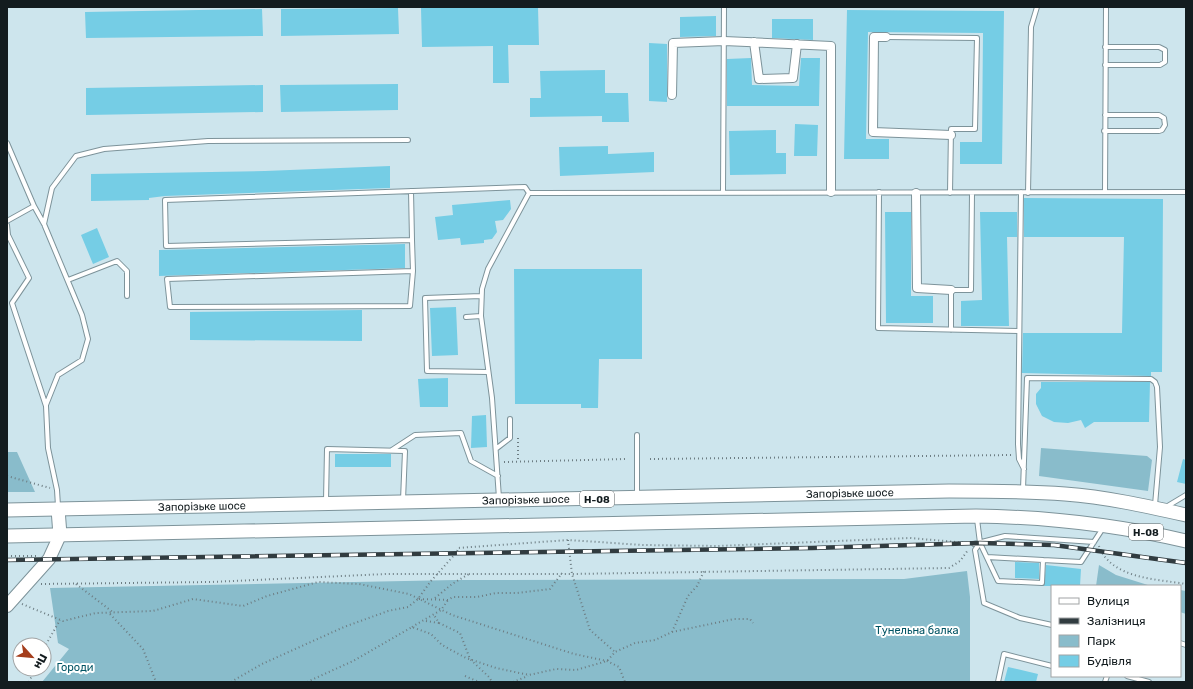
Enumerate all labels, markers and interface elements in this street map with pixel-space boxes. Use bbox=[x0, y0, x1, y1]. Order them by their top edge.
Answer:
street label: Запорізьке шосе bbox=[806, 486, 894, 501]
road number: Н-08 bbox=[580, 491, 614, 507]
street label: Запорізьке шосе bbox=[482, 493, 570, 507]
street label: Запорізьке шосе bbox=[158, 499, 246, 514]
road number: Н-08 bbox=[1129, 524, 1163, 540]
legend bbox=[1051, 585, 1181, 677]
text: Вулиця bbox=[1087, 594, 1129, 608]
text: Залізниця bbox=[1087, 614, 1146, 628]
park label: Тунельна балка bbox=[875, 624, 959, 637]
text: Парк bbox=[1087, 634, 1116, 648]
north arrow bbox=[12, 637, 52, 677]
text: Пн bbox=[31, 652, 50, 671]
text: Будівля bbox=[1087, 654, 1132, 668]
park label: Городи bbox=[57, 661, 93, 674]

